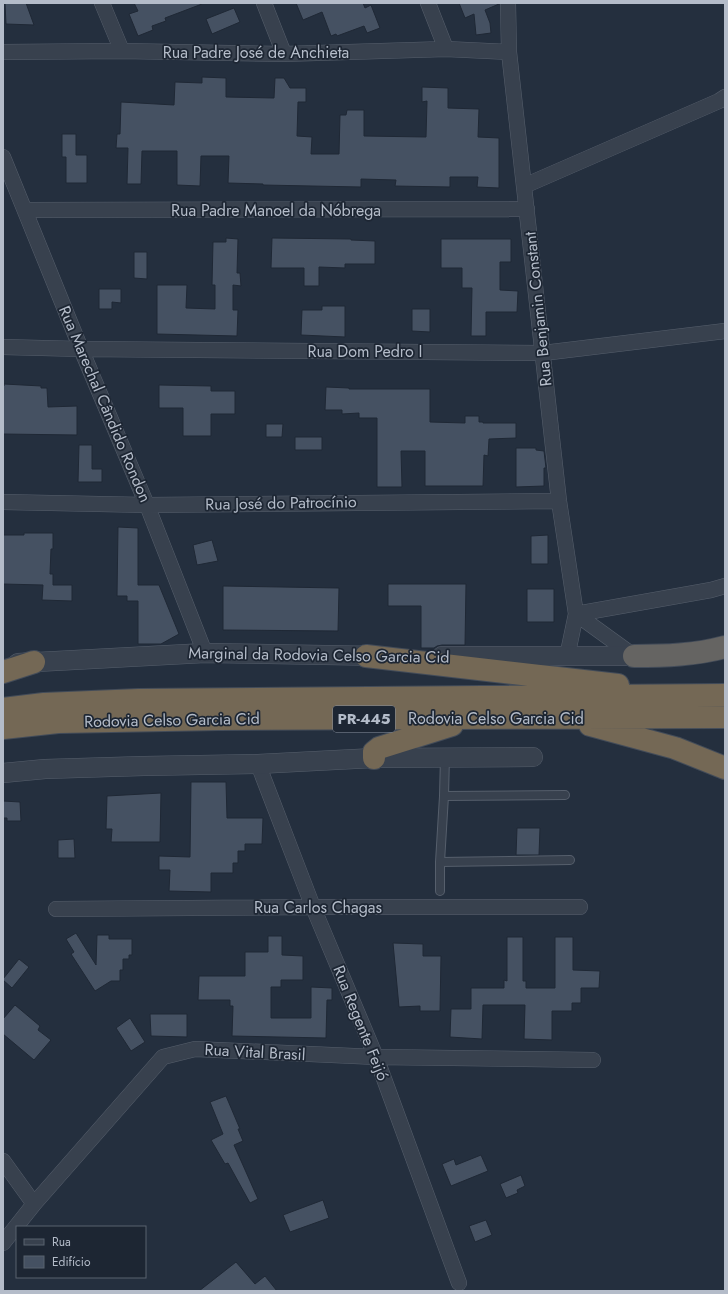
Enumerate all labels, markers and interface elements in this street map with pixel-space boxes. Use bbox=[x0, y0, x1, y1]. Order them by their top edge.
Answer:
street label: Rua Padre José de Anchieta bbox=[163, 41, 349, 64]
street label: Rua Padre Manoel da Nóbrega bbox=[171, 199, 381, 222]
street label: Rua Benjamin Constant bbox=[518, 230, 558, 387]
street label: Rua Marechal Cândido Rondon bbox=[53, 302, 157, 506]
street label: Rua Dom Pedro I bbox=[307, 340, 423, 363]
street label: Rua José do Patrocínio bbox=[205, 490, 357, 516]
street label: Marginal da Rodovia Celso Garcia Cid bbox=[188, 641, 450, 669]
road number: PR-445 bbox=[333, 706, 395, 732]
street label: Rodovia Celso Garcia Cid bbox=[84, 707, 260, 733]
street label: Rodovia Celso Garcia Cid bbox=[408, 707, 584, 730]
street label: Rua Carlos Chagas bbox=[254, 896, 382, 919]
street label: Rua Regente Feijó bbox=[327, 962, 395, 1084]
street label: Rua Vital Brasil bbox=[204, 1038, 306, 1066]
legend bbox=[16, 1226, 146, 1278]
text: Rua bbox=[52, 1233, 71, 1251]
text: Edifício bbox=[52, 1253, 91, 1271]

